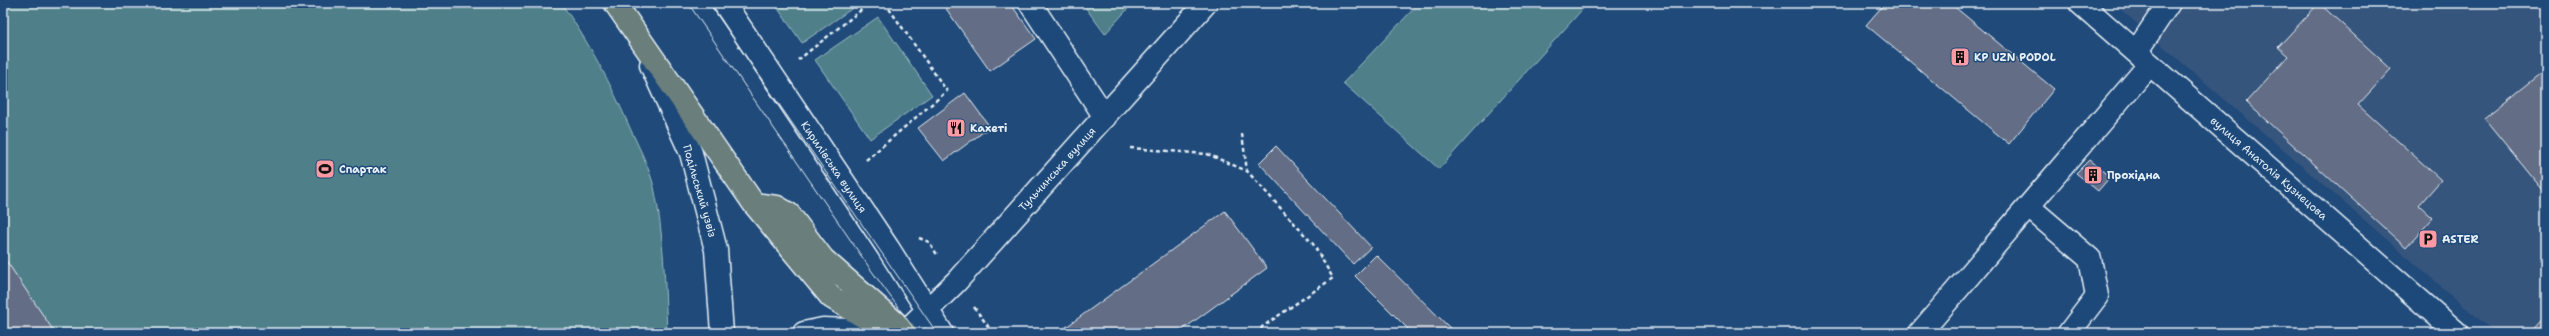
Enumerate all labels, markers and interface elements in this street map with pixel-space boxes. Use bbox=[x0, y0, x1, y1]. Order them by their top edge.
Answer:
building icon: KP UZN PODOL bbox=[1949, 46, 1971, 68]
place label: KP UZN PODOL bbox=[1974, 50, 2056, 65]
street label: вулиця Анатолія Кузнецова bbox=[2207, 113, 2331, 224]
restaurant icon: Кахеті bbox=[945, 117, 967, 139]
street label: Кирилівська вулиця bbox=[797, 118, 870, 216]
place label: Кахеті bbox=[970, 121, 1007, 136]
street label: Тульчинська вулиця bbox=[1015, 124, 1099, 215]
street label: Подільський узвіз bbox=[679, 143, 720, 239]
sports icon: Спартак bbox=[314, 158, 336, 180]
place label: Спартак bbox=[339, 162, 387, 177]
building icon: Прохідна bbox=[2082, 164, 2104, 186]
place label: Прохідна bbox=[2107, 168, 2161, 183]
parking icon: ASTER bbox=[2417, 228, 2439, 250]
place label: ASTER bbox=[2442, 232, 2479, 247]

